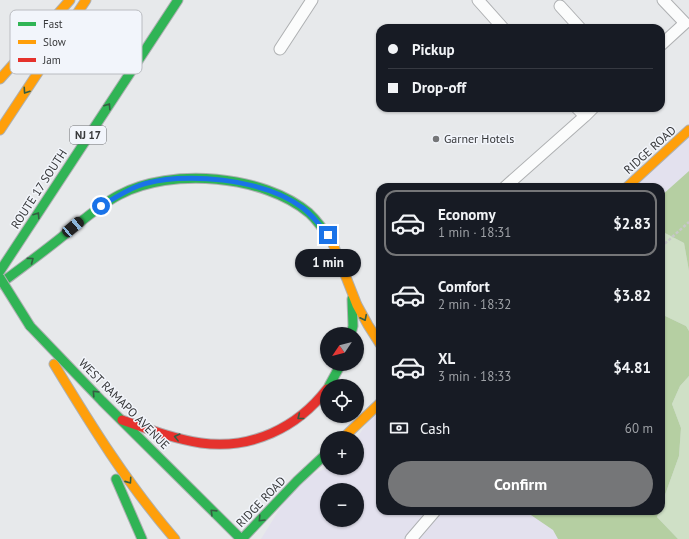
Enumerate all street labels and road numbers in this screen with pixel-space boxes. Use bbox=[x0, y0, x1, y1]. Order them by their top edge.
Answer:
street label: RIDGE ROAD bbox=[621, 122, 679, 177]
road number: NJ 17 bbox=[70, 126, 106, 144]
street label: ROUTE 17 SOUTH bbox=[7, 146, 70, 231]
street label: WEST RAMAPO AVENUE bbox=[76, 355, 173, 452]
street label: RIDGE ROAD bbox=[233, 473, 289, 530]

